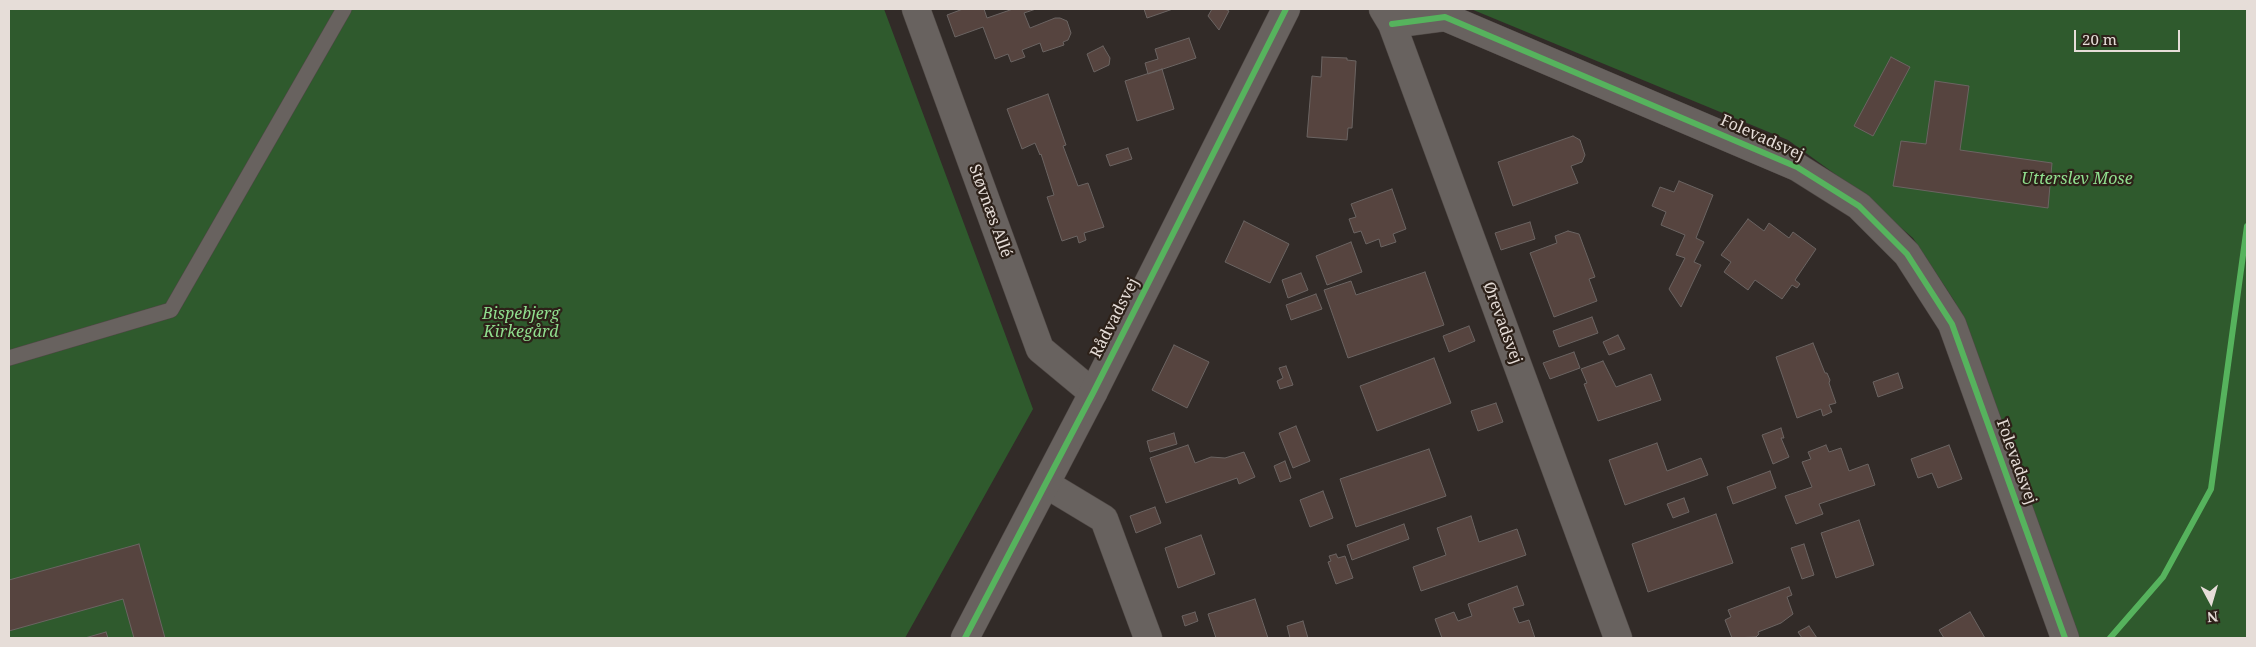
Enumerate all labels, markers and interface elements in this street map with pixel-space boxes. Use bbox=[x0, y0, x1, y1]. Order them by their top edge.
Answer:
scale bar bbox=[2076, 20, 2182, 52]
text: 20 m bbox=[2082, 29, 2117, 49]
street label: Folevadsvej bbox=[1717, 111, 1807, 165]
street label: Støvnæs Allé bbox=[964, 162, 1016, 260]
park label: Utterslev Mose bbox=[2021, 169, 2133, 189]
street label: Rådvadsvej bbox=[1087, 275, 1143, 361]
street label: Ørevadsvej bbox=[1478, 279, 1526, 367]
park label: Bispebjerg Kirkegård bbox=[482, 304, 560, 342]
street label: Folevadsvej bbox=[1992, 417, 2040, 507]
north arrow bbox=[2186, 577, 2236, 627]
text: N bbox=[2206, 607, 2219, 627]

